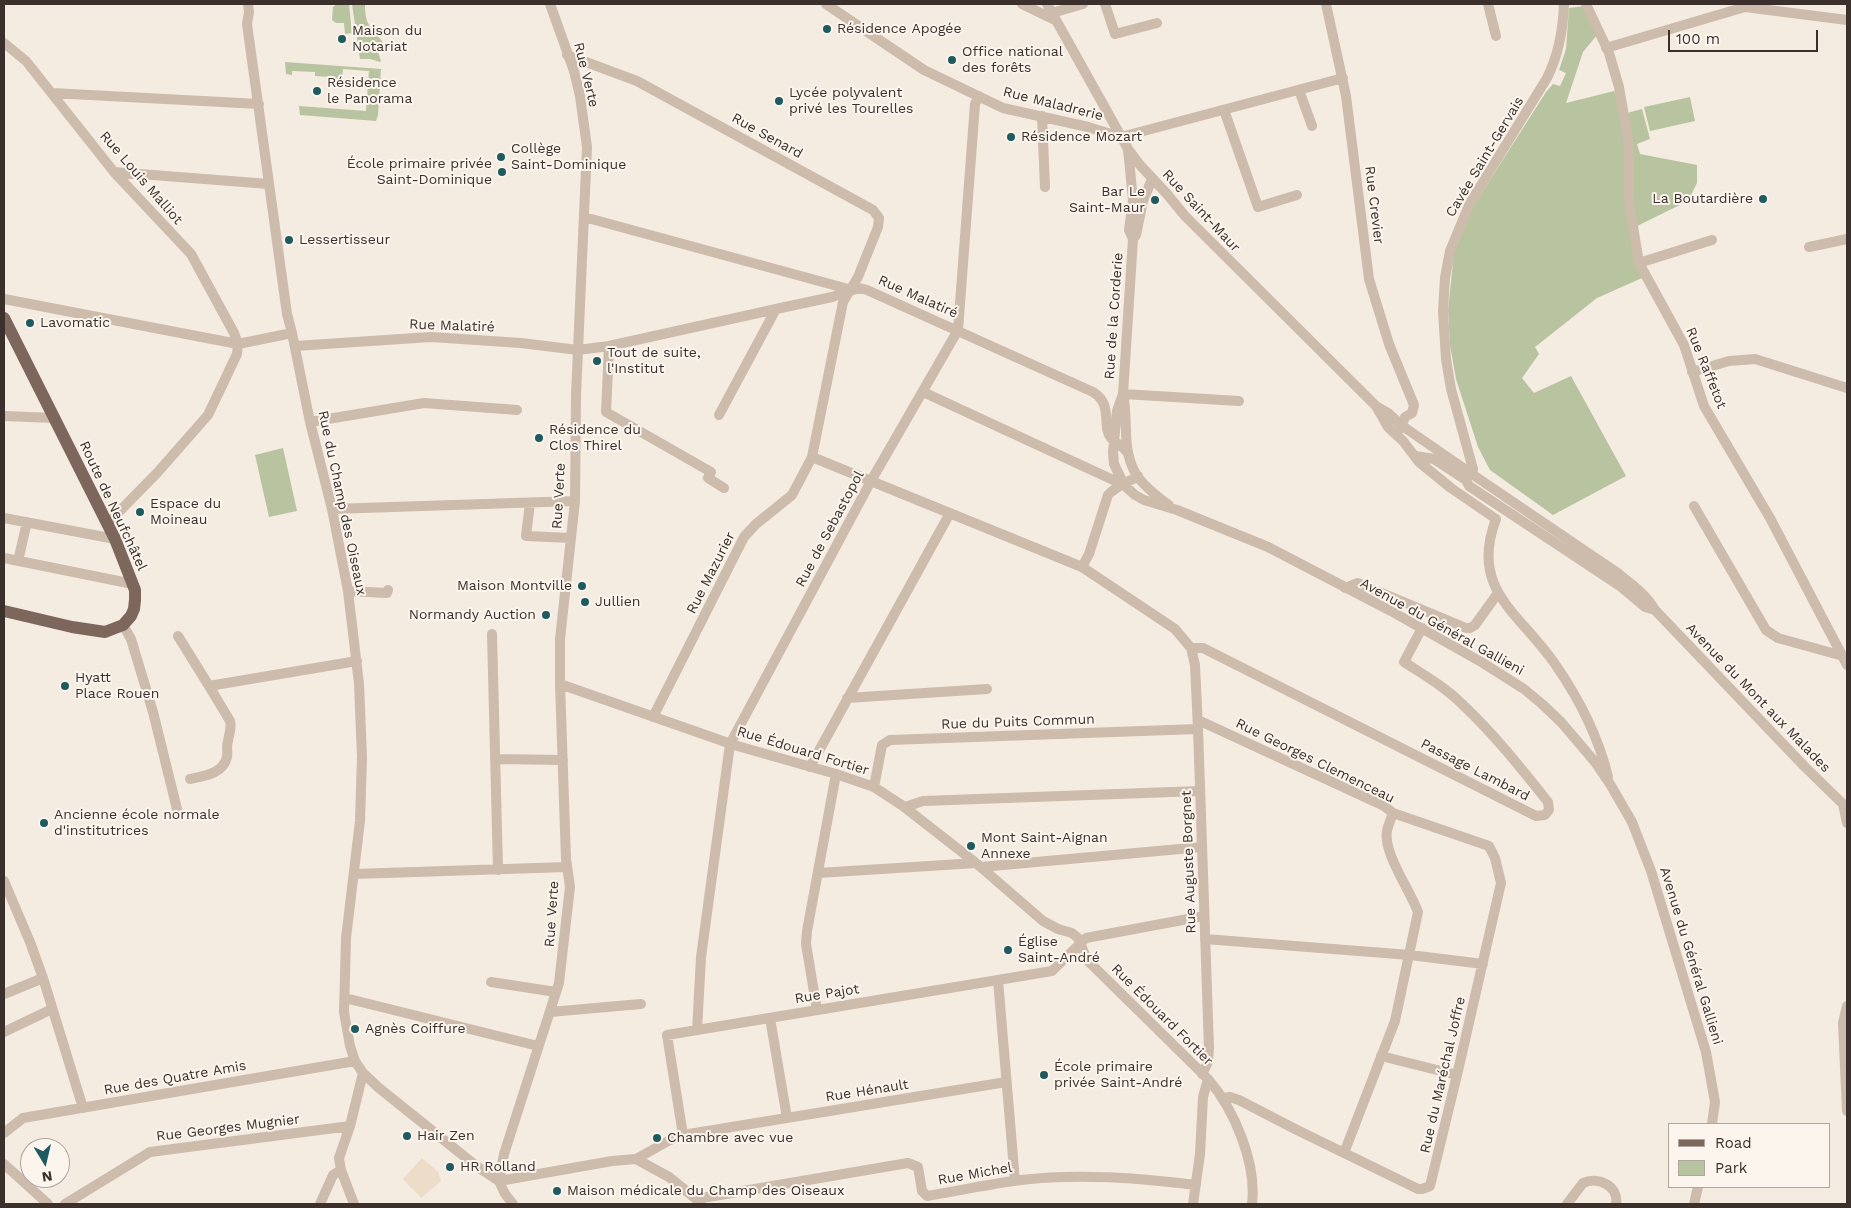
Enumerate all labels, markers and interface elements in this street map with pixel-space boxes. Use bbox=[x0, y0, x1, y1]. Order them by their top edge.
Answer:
scale bar bbox=[1671, 20, 1821, 52]
place label: Résidence Apogée bbox=[837, 21, 961, 37]
place label: Maison du Notariat bbox=[352, 23, 422, 56]
marker: Résidence Apogée bbox=[821, 23, 833, 35]
text: 100 m bbox=[1676, 30, 1720, 48]
marker: Maison du Notariat bbox=[336, 33, 348, 45]
street label: Rue Verte bbox=[570, 41, 602, 109]
place label: Office national des forêts bbox=[962, 44, 1063, 76]
marker: Office national des forêts bbox=[946, 54, 958, 66]
place label: Résidence le Panorama bbox=[327, 75, 412, 108]
street label: Rue Maladrerie bbox=[1001, 83, 1105, 125]
marker: Résidence le Panorama bbox=[311, 85, 323, 97]
place label: Lycée polyvalent privé les Tourelles bbox=[789, 85, 913, 118]
street label: Cavée Saint-Gervais bbox=[1442, 94, 1528, 220]
marker: Lycée polyvalent privé les Tourelles bbox=[773, 95, 785, 107]
street label: Rue Senard bbox=[729, 110, 805, 162]
street label: Rue Louis Malliot bbox=[96, 128, 186, 228]
place label: Résidence Mozart bbox=[1021, 129, 1142, 145]
marker: Résidence Mozart bbox=[1005, 131, 1017, 143]
place label: Collège Saint-Dominique bbox=[511, 141, 626, 174]
marker: Collège Saint-Dominique bbox=[495, 151, 507, 163]
place label: École primaire privée Saint-Dominique bbox=[347, 156, 492, 188]
street label: Rue Crevier bbox=[1361, 165, 1387, 245]
marker: École primaire privée Saint-Dominique bbox=[496, 166, 508, 178]
street label: Rue Saint-Maur bbox=[1158, 166, 1244, 256]
place label: Bar Le Saint-Maur bbox=[1069, 184, 1145, 216]
place label: La Boutardière bbox=[1652, 191, 1753, 207]
marker: La Boutardière bbox=[1757, 193, 1769, 205]
marker: Bar Le Saint-Maur bbox=[1149, 194, 1161, 206]
place label: Lessertisseur bbox=[299, 232, 390, 248]
marker: Lessertisseur bbox=[283, 234, 295, 246]
street label: Rue de la Corderie bbox=[1101, 252, 1127, 380]
street label: Rue Malatiré bbox=[876, 272, 960, 322]
place label: Lavomatic bbox=[40, 315, 110, 331]
street label: Rue Malatiré bbox=[409, 316, 495, 336]
marker: Lavomatic bbox=[24, 317, 36, 329]
street label: Rue Raffetot bbox=[1682, 325, 1730, 411]
place label: Tout de suite, l'Institut bbox=[607, 345, 701, 378]
marker: Tout de suite, l'Institut bbox=[591, 355, 603, 367]
street label: Rue du Champ des Oiseaux bbox=[314, 409, 370, 597]
place label: Résidence du Clos Thirel bbox=[549, 422, 641, 454]
marker: Résidence du Clos Thirel bbox=[533, 432, 545, 444]
street label: Route de Neufchâtel bbox=[76, 439, 150, 573]
street label: Rue Verte bbox=[549, 462, 569, 530]
street label: Rue de Sebastopol bbox=[792, 468, 868, 590]
place label: Espace du Moineau bbox=[150, 496, 221, 528]
marker: Espace du Moineau bbox=[134, 506, 146, 518]
street label: Rue Mazurier bbox=[683, 529, 739, 617]
street label: Avenue du Général Gallieni bbox=[1357, 575, 1527, 679]
place label: Maison Montville bbox=[457, 578, 572, 594]
marker: Maison Montville bbox=[576, 580, 588, 592]
place label: Jullien bbox=[595, 594, 640, 610]
marker: Jullien bbox=[579, 596, 591, 608]
place label: Normandy Auction bbox=[409, 607, 536, 623]
marker: Normandy Auction bbox=[540, 609, 552, 621]
street label: Avenue du Mont aux Malades bbox=[1682, 620, 1834, 776]
place label: Hyatt Place Rouen bbox=[75, 670, 159, 702]
marker: Hyatt Place Rouen bbox=[59, 680, 71, 692]
street label: Rue du Puits Commun bbox=[941, 711, 1095, 733]
street label: Rue Georges Clemenceau bbox=[1233, 715, 1397, 807]
street label: Rue Édouard Fortier bbox=[735, 723, 871, 779]
street label: Passage Lambard bbox=[1418, 735, 1532, 805]
street label: Rue Auguste Borgnet bbox=[1178, 790, 1200, 934]
place label: Ancienne école normale d'institutrices bbox=[54, 807, 220, 840]
marker: Ancienne école normale d'institutrices bbox=[38, 817, 50, 829]
place label: Mont Saint-Aignan Annexe bbox=[981, 830, 1108, 862]
marker: Mont Saint-Aignan Annexe bbox=[965, 840, 977, 852]
street label: Avenue du Général Gallieni bbox=[1656, 865, 1726, 1047]
street label: Rue Verte bbox=[541, 880, 563, 948]
place label: Église Saint-André bbox=[1018, 934, 1100, 966]
marker: Église Saint-André bbox=[1002, 944, 1014, 956]
street label: Rue Édouard Fortier bbox=[1108, 961, 1216, 1069]
street label: Rue Pajot bbox=[794, 981, 860, 1007]
street label: Rue du Maréchal Joffre bbox=[1417, 995, 1469, 1155]
place label: Agnès Coiffure bbox=[365, 1021, 466, 1037]
marker: Agnès Coiffure bbox=[349, 1023, 361, 1035]
street label: Rue des Quatre Amis bbox=[102, 1057, 248, 1099]
place label: École primaire privée Saint-André bbox=[1054, 1059, 1182, 1092]
marker: École primaire privée Saint-André bbox=[1038, 1069, 1050, 1081]
street label: Rue Hénault bbox=[824, 1076, 910, 1106]
street label: Rue Georges Mugnier bbox=[155, 1111, 301, 1145]
legend bbox=[1668, 1123, 1831, 1188]
place label: Hair Zen bbox=[417, 1128, 475, 1144]
marker: Hair Zen bbox=[401, 1130, 413, 1142]
place label: Chambre avec vue bbox=[667, 1130, 793, 1146]
marker: Chambre avec vue bbox=[651, 1132, 663, 1144]
text: Road bbox=[1715, 1134, 1752, 1152]
north arrow bbox=[20, 1138, 70, 1188]
place label: HR Rolland bbox=[460, 1159, 536, 1175]
street label: Rue Michel bbox=[937, 1159, 1013, 1189]
text: Park bbox=[1715, 1159, 1747, 1177]
marker: HR Rolland bbox=[444, 1161, 456, 1173]
text: N bbox=[41, 1168, 54, 1186]
place label: Maison médicale du Champ des Oiseaux bbox=[567, 1183, 844, 1199]
marker: Maison médicale du Champ des Oiseaux bbox=[551, 1185, 563, 1197]

